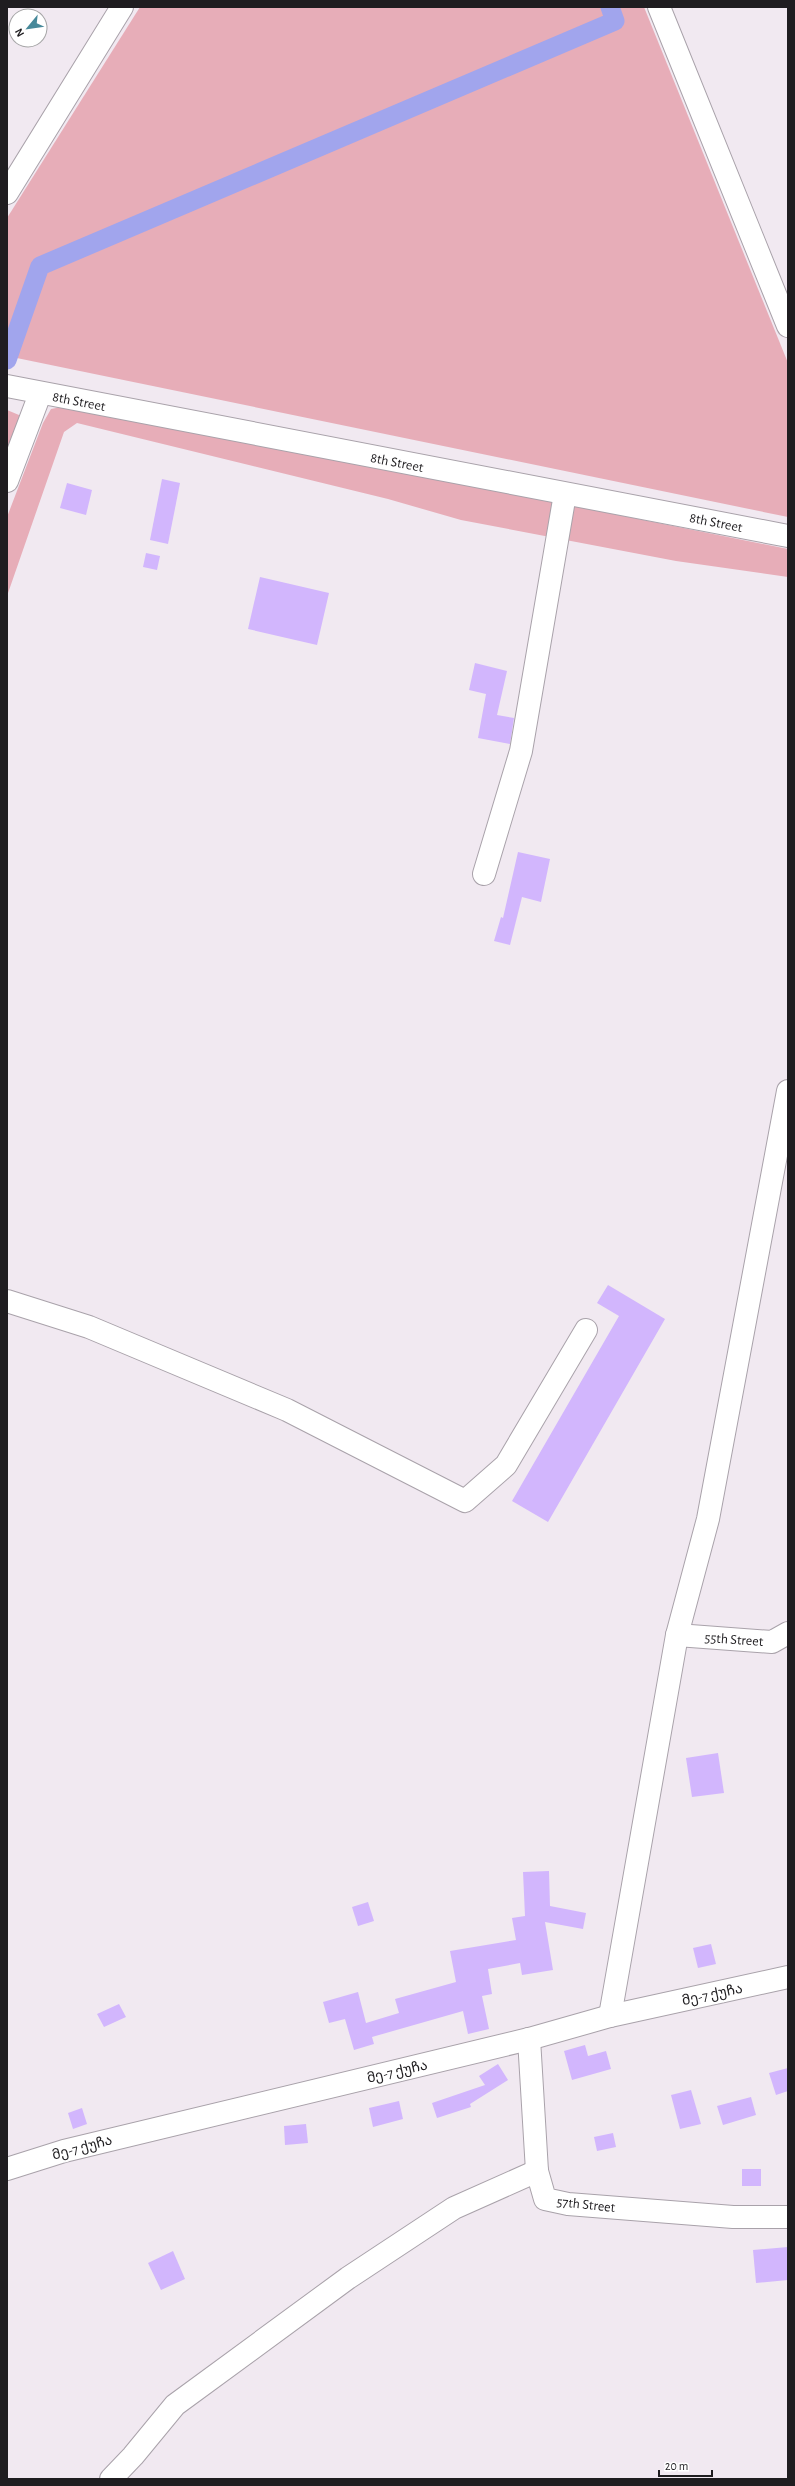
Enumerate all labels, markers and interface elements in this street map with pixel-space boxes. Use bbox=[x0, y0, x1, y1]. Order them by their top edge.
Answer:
north arrow bbox=[8, 8, 48, 48]
text: N bbox=[13, 27, 26, 39]
street label: 8th Street bbox=[51, 390, 107, 414]
street label: 8th Street bbox=[369, 451, 425, 475]
street label: 8th Street bbox=[688, 511, 744, 535]
street label: 55th Street bbox=[704, 1631, 764, 1649]
street label: მე-7 ქუჩა bbox=[681, 1982, 744, 2009]
street label: მე-7 ქუჩა bbox=[366, 2058, 429, 2087]
street label: მე-7 ქუჩა bbox=[51, 2133, 114, 2164]
street label: 57th Street bbox=[556, 2195, 616, 2215]
scale bar bbox=[659, 2452, 712, 2478]
text: 20 m bbox=[665, 2460, 688, 2472]

